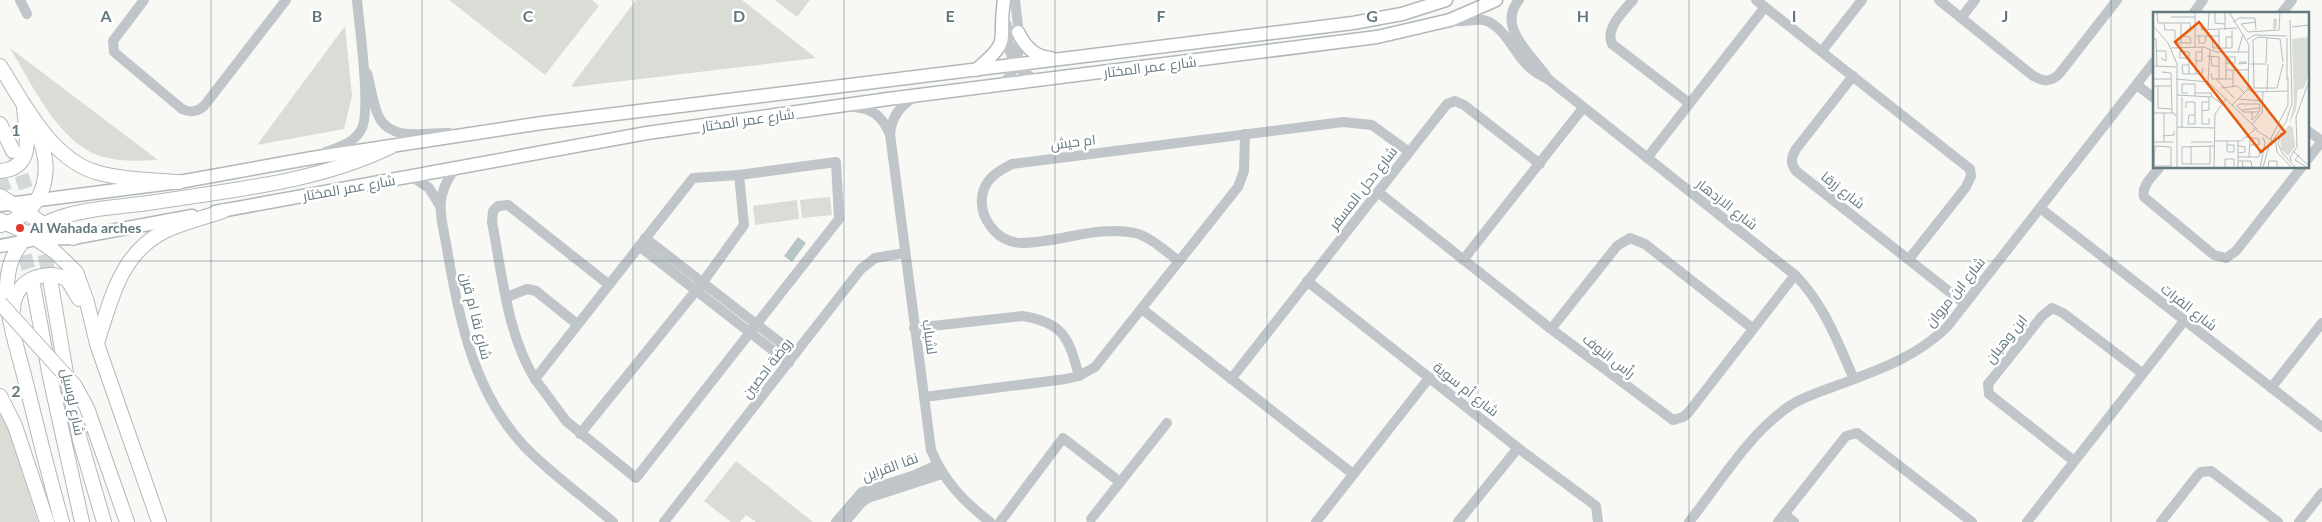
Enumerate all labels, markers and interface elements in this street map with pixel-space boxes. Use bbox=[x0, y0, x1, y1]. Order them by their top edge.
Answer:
text: A bbox=[99, 6, 112, 25]
text: B bbox=[312, 6, 322, 25]
text: C bbox=[523, 6, 534, 25]
text: D bbox=[733, 6, 745, 25]
text: E bbox=[945, 6, 955, 25]
text: F bbox=[1156, 6, 1166, 25]
text: G bbox=[1366, 6, 1378, 25]
text: H bbox=[1577, 6, 1589, 25]
text: I bbox=[1792, 6, 1796, 25]
text: J bbox=[2002, 6, 2008, 25]
inset map bbox=[2153, 12, 2310, 169]
street label: شارع عمر المختار bbox=[1101, 52, 1198, 82]
street label: شارع عمر المختار bbox=[699, 105, 796, 136]
text: 1 bbox=[11, 120, 21, 139]
street label: ام حيش bbox=[1049, 130, 1097, 155]
street label: شارع دحل المسفر bbox=[1324, 143, 1401, 234]
street label: شارع زرقا bbox=[1817, 167, 1869, 213]
street label: شارع عمر المختار bbox=[300, 171, 397, 205]
street label: شارع الازدهار bbox=[1692, 174, 1761, 234]
place label: Al Wahada arches bbox=[29, 219, 141, 236]
marker: Al Wahada arches bbox=[14, 222, 26, 234]
street label: شارع ابن مروان bbox=[1921, 253, 1989, 331]
street label: شارع نقا ام قرن bbox=[456, 271, 496, 362]
street label: شارع الفرات bbox=[2157, 279, 2221, 335]
street label: ابن وهبان bbox=[1981, 311, 2030, 366]
street label: لشباب bbox=[920, 318, 941, 356]
street label: رأس النوف bbox=[1580, 330, 1639, 381]
street label: روضة احصين bbox=[738, 334, 795, 401]
street label: شارع أم سوية bbox=[1429, 358, 1502, 421]
street label: شارع لوسيل bbox=[57, 367, 89, 437]
text: 2 bbox=[11, 381, 21, 400]
street label: نقا القراين bbox=[859, 449, 920, 485]

